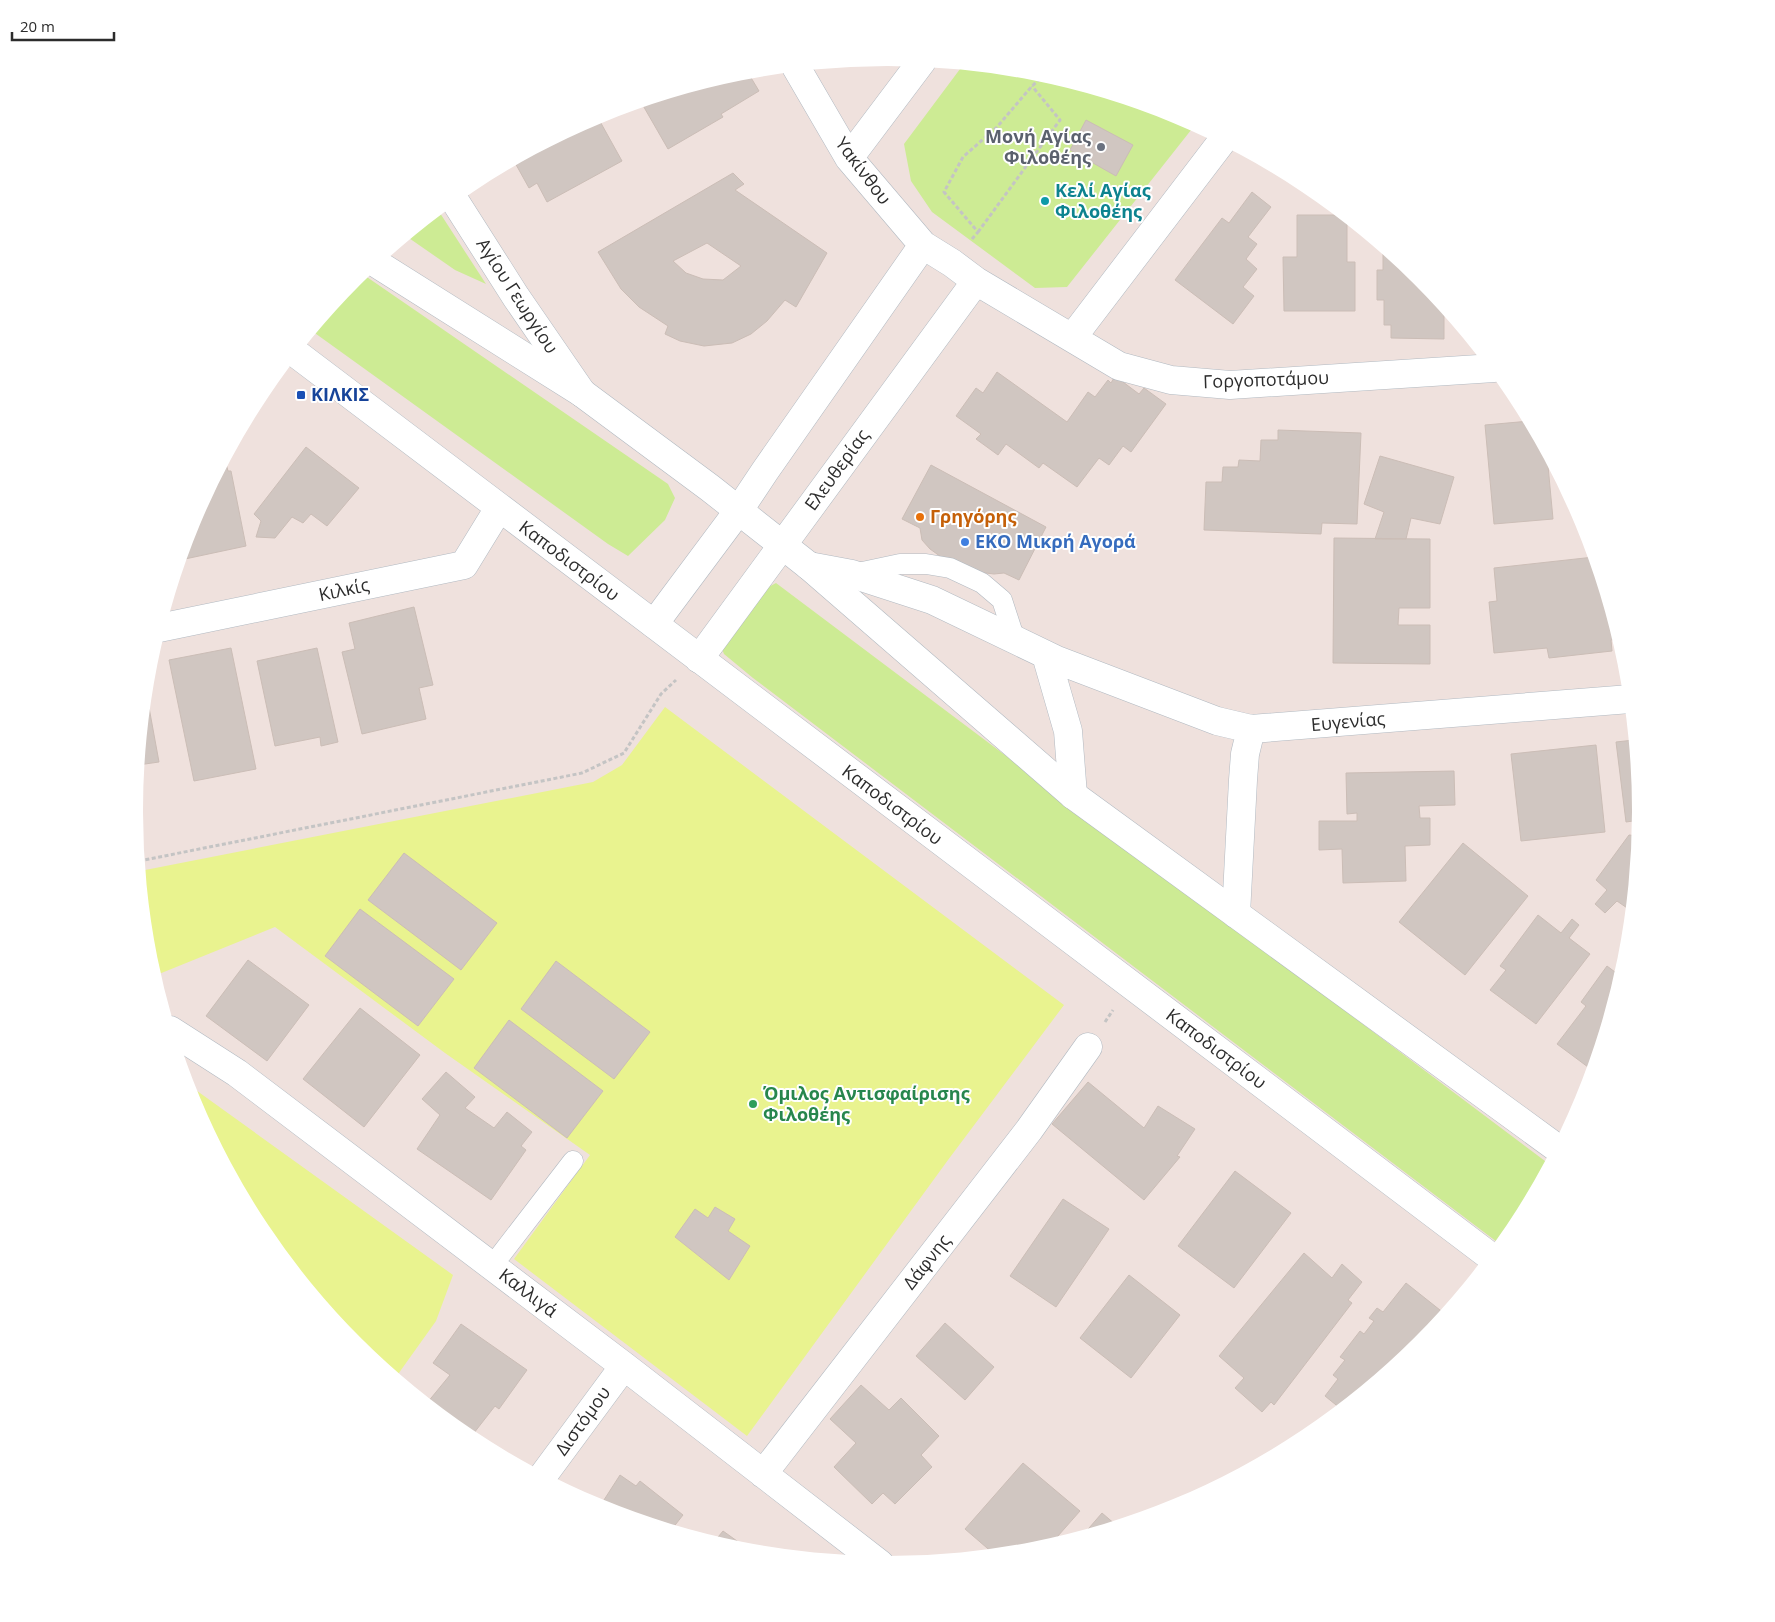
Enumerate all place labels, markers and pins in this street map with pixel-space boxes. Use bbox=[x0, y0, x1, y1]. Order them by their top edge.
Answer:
place label: Μονή Αγίας Φιλοθέης bbox=[985, 124, 1091, 169]
marker: Μονή Αγίας Φιλοθέης bbox=[1095, 141, 1107, 153]
place label: Κελί Αγίας Φιλοθέης bbox=[1055, 178, 1151, 223]
marker: Κελί Αγίας Φιλοθέης bbox=[1039, 195, 1051, 207]
place label: ΚΙΛΚΙΣ bbox=[311, 382, 370, 406]
marker: ΚΙΛΚΙΣ bbox=[295, 389, 307, 401]
place label: Γρηγόρης bbox=[930, 504, 1016, 528]
marker: Γρηγόρης bbox=[914, 511, 926, 523]
place label: ΕΚΟ Μικρή Αγορά bbox=[975, 529, 1136, 553]
marker: ΕΚΟ Μικρή Αγορά bbox=[959, 536, 971, 548]
place label: Όμιλος Αντισφαίρισης Φιλοθέης bbox=[763, 1081, 970, 1126]
marker: Όμιλος Αντισφαίρισης Φιλοθέης bbox=[747, 1098, 759, 1110]

